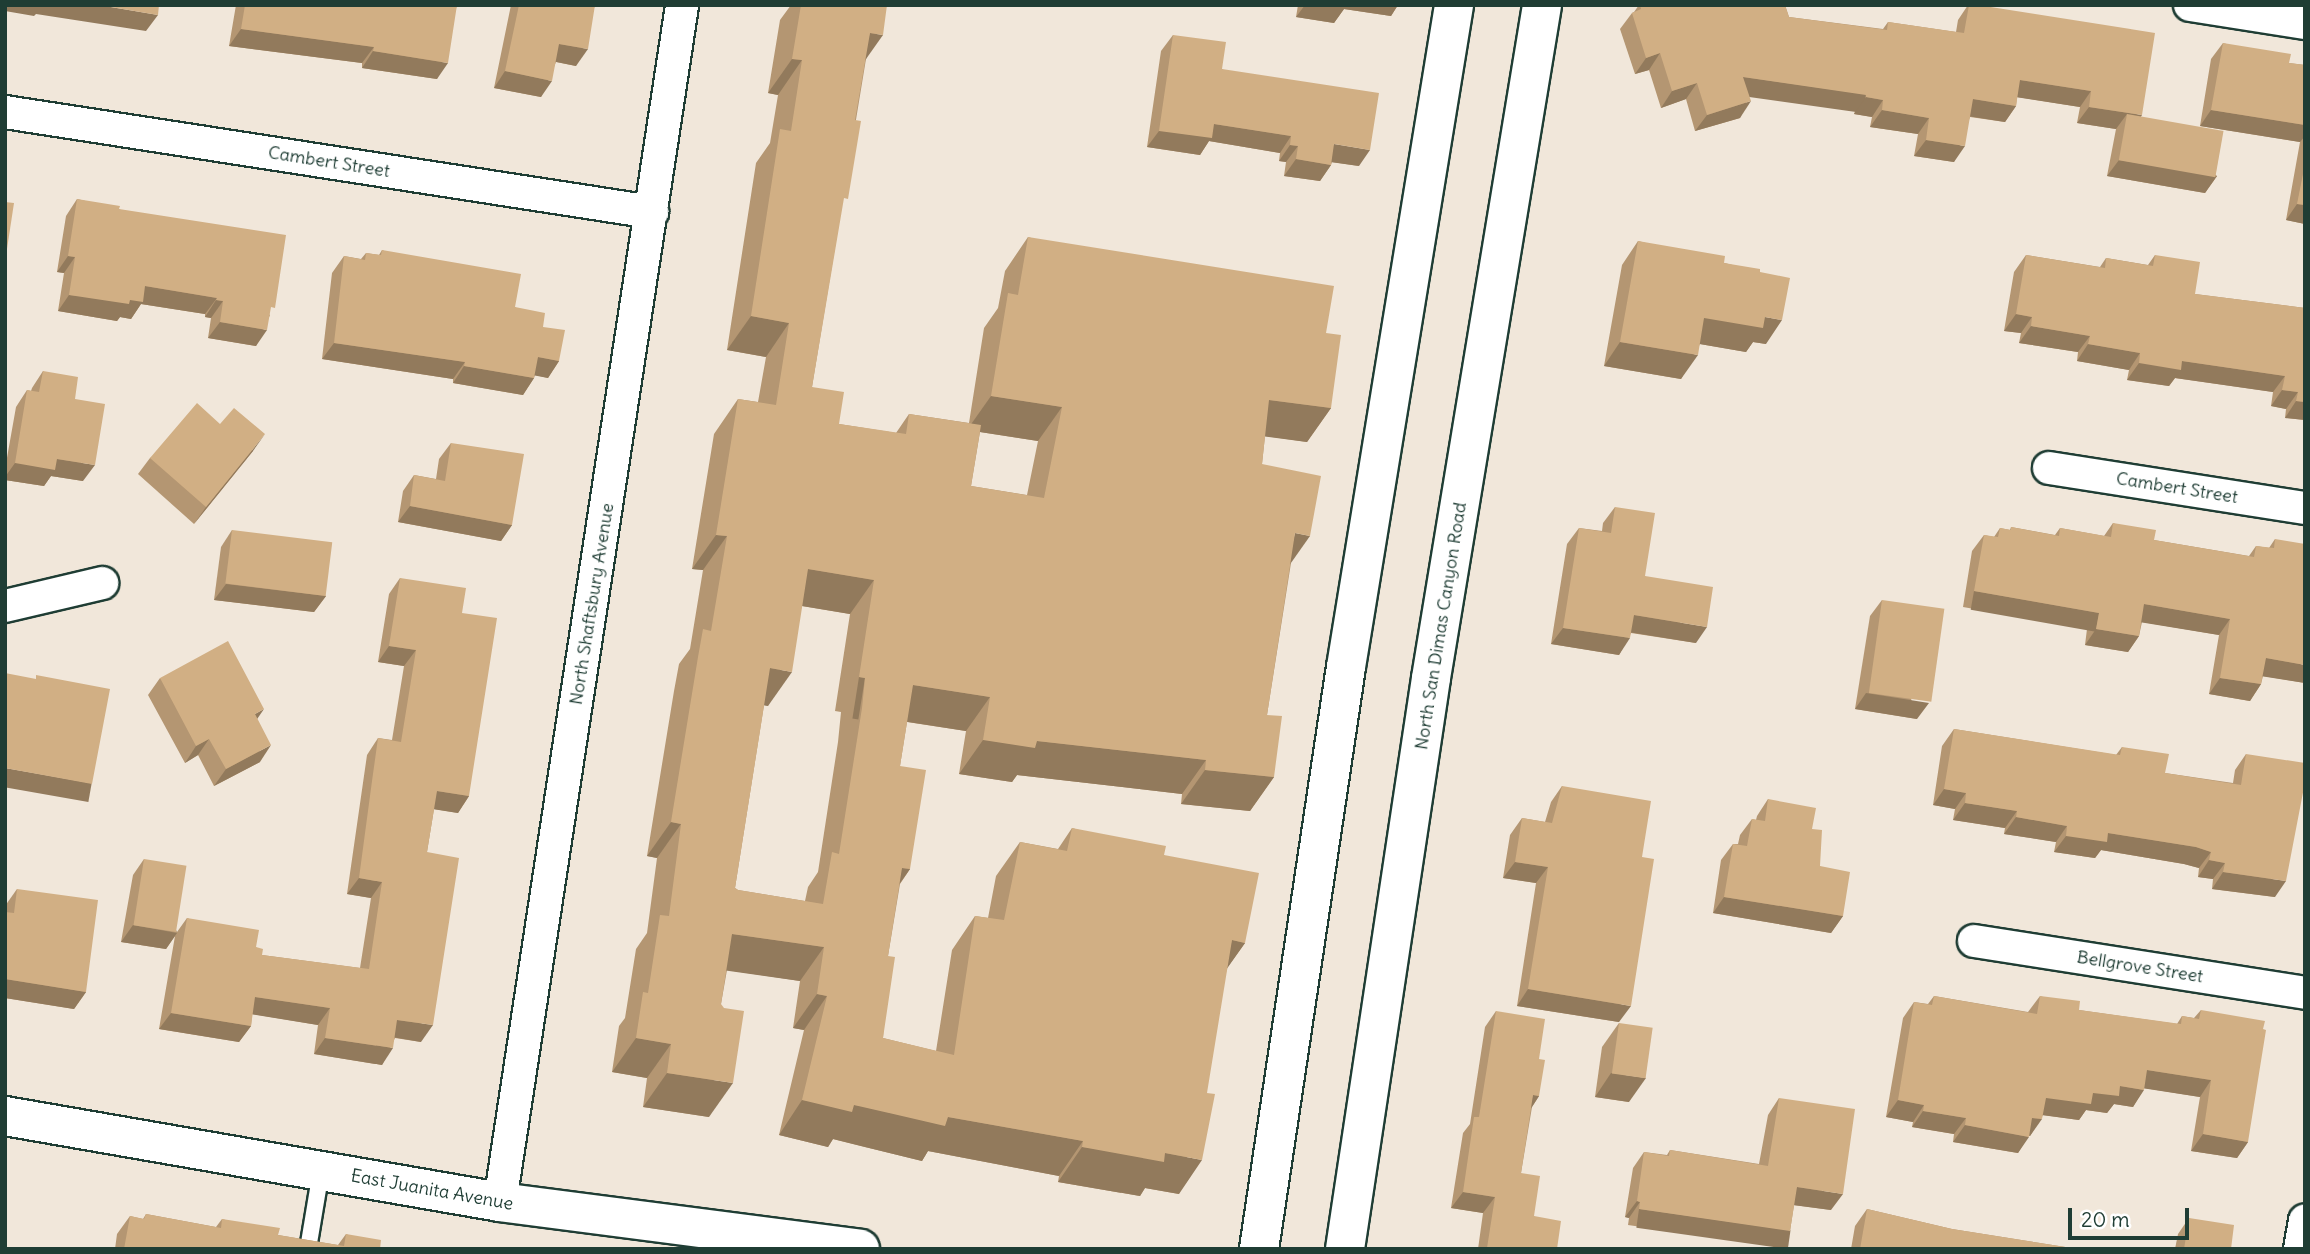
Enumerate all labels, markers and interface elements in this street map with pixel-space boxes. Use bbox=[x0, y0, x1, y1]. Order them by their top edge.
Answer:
street label: Cambert Street bbox=[266, 142, 392, 182]
street label: Cambert Street bbox=[2114, 468, 2240, 508]
street label: North San Dimas Canyon Road bbox=[1411, 501, 1471, 751]
street label: North Shaftsbury Avenue bbox=[565, 502, 619, 706]
street label: Bellgrove Street bbox=[2075, 946, 2205, 988]
street label: East Juanita Avenue bbox=[349, 1165, 515, 1215]
scale bar bbox=[2072, 1194, 2193, 1238]
text: 20 m bbox=[2081, 1206, 2130, 1233]

